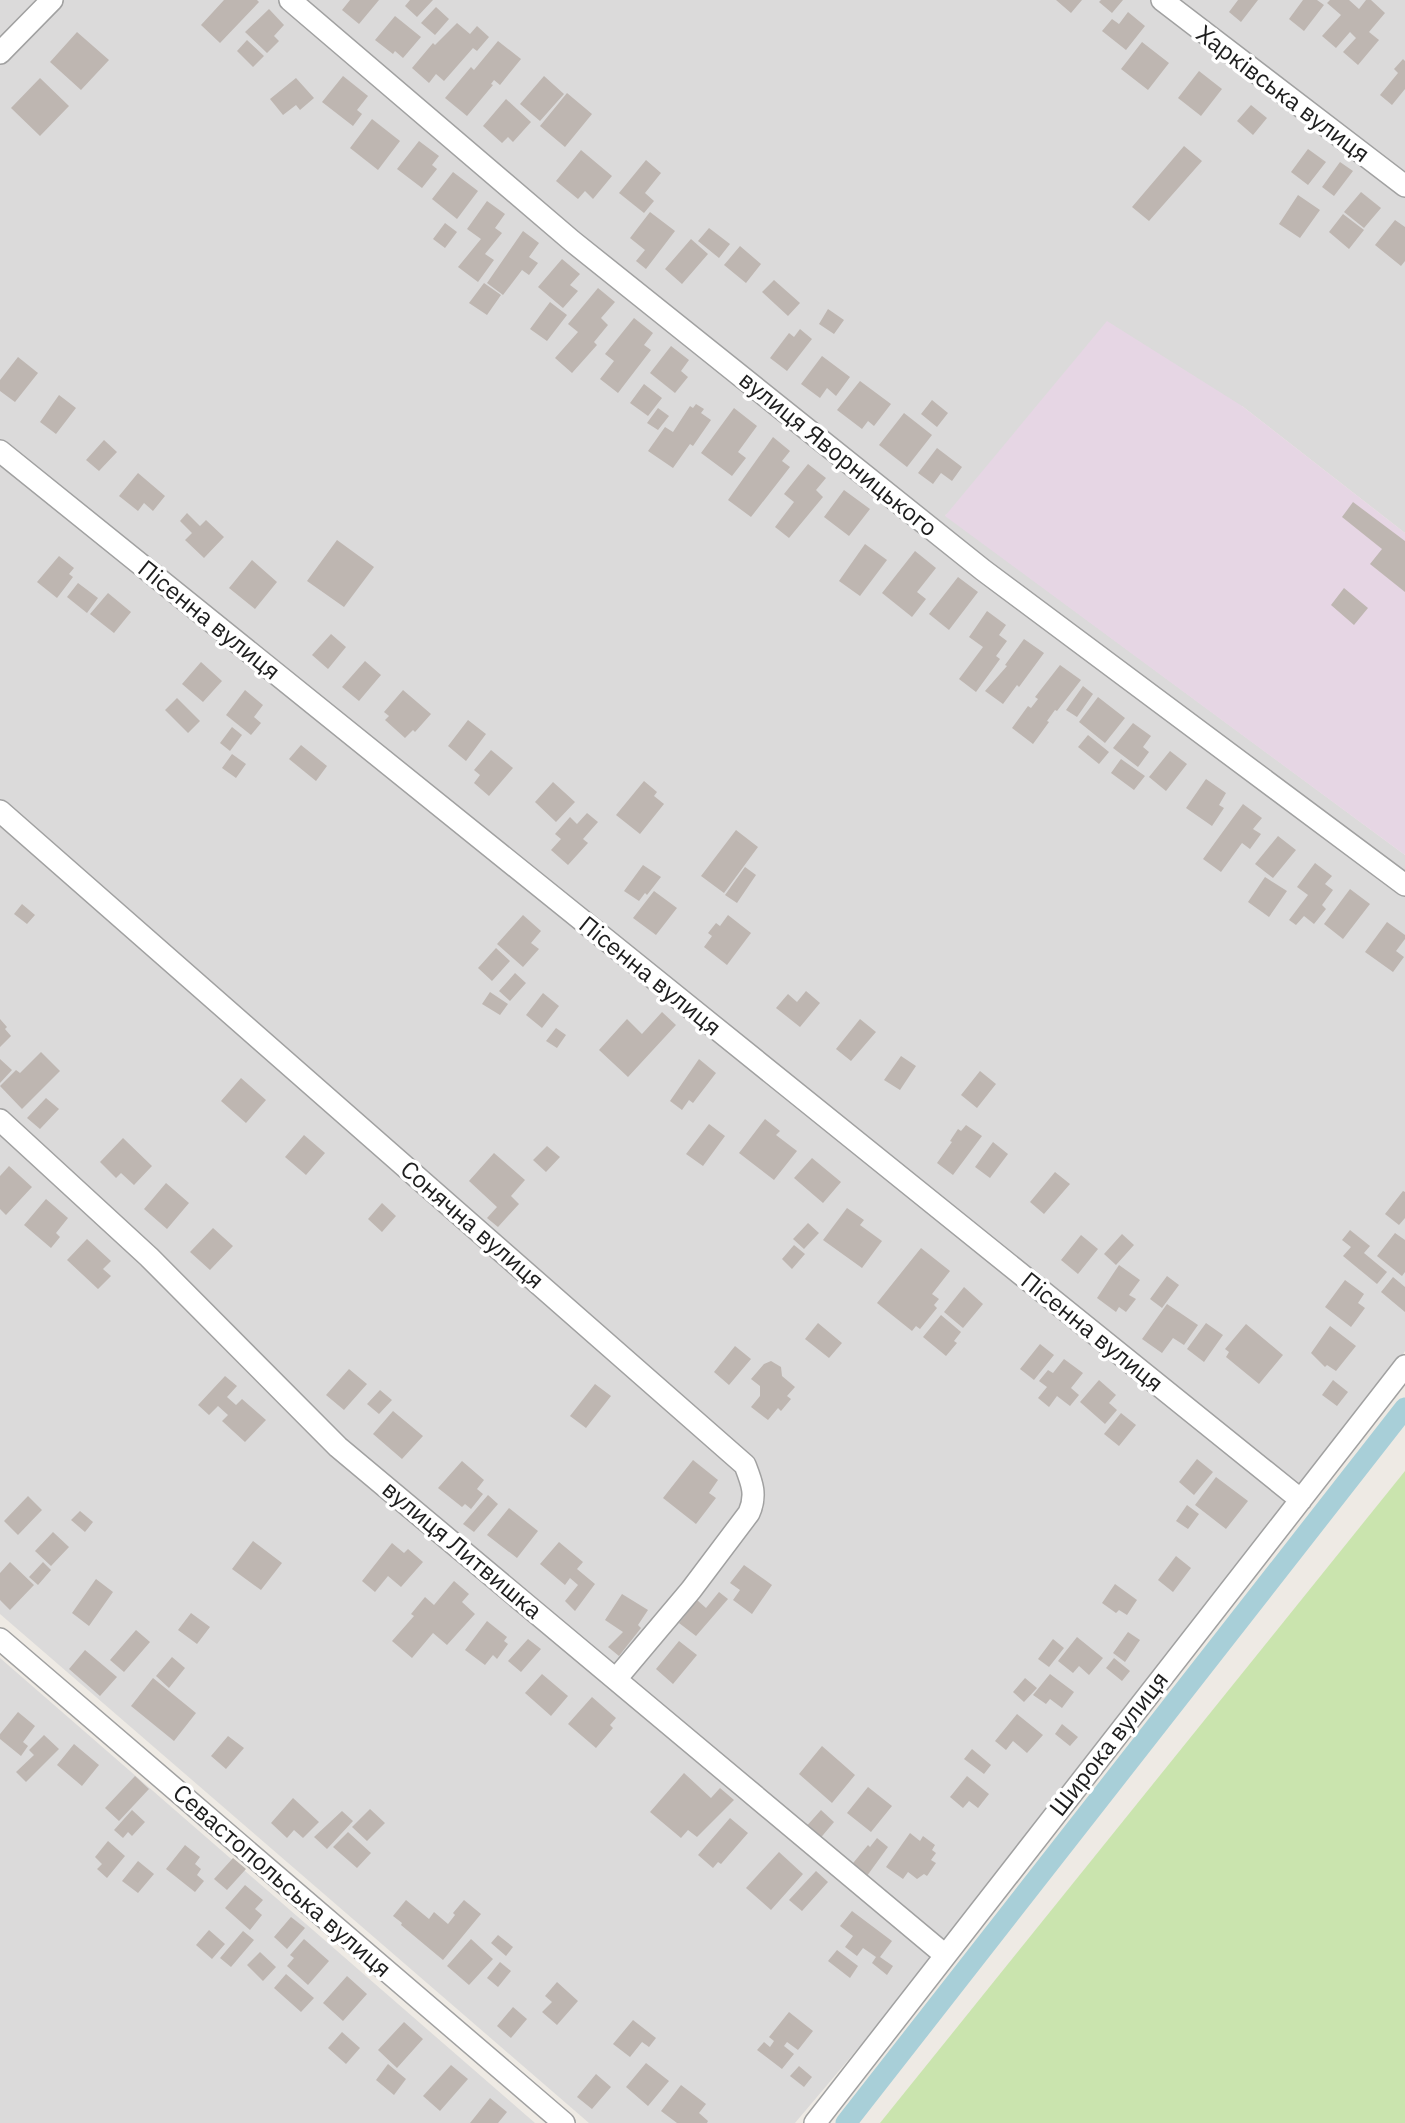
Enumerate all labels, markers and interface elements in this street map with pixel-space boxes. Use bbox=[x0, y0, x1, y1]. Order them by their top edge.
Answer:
street label: Харківська вулиця bbox=[1190, 17, 1377, 169]
street label: вулиця Яворницького bbox=[733, 363, 944, 543]
street label: Пісенна вулиця bbox=[132, 552, 287, 686]
street label: Пісенна вулиця bbox=[573, 908, 728, 1042]
street label: Сонячна вулиця bbox=[394, 1153, 551, 1296]
street label: Пісенна вулиця bbox=[1015, 1264, 1170, 1398]
street label: вулиця Литвишка bbox=[376, 1473, 550, 1626]
street label: Широка вулиця bbox=[1042, 1664, 1175, 1822]
street label: Севастопольська вулиця bbox=[167, 1776, 399, 1984]

